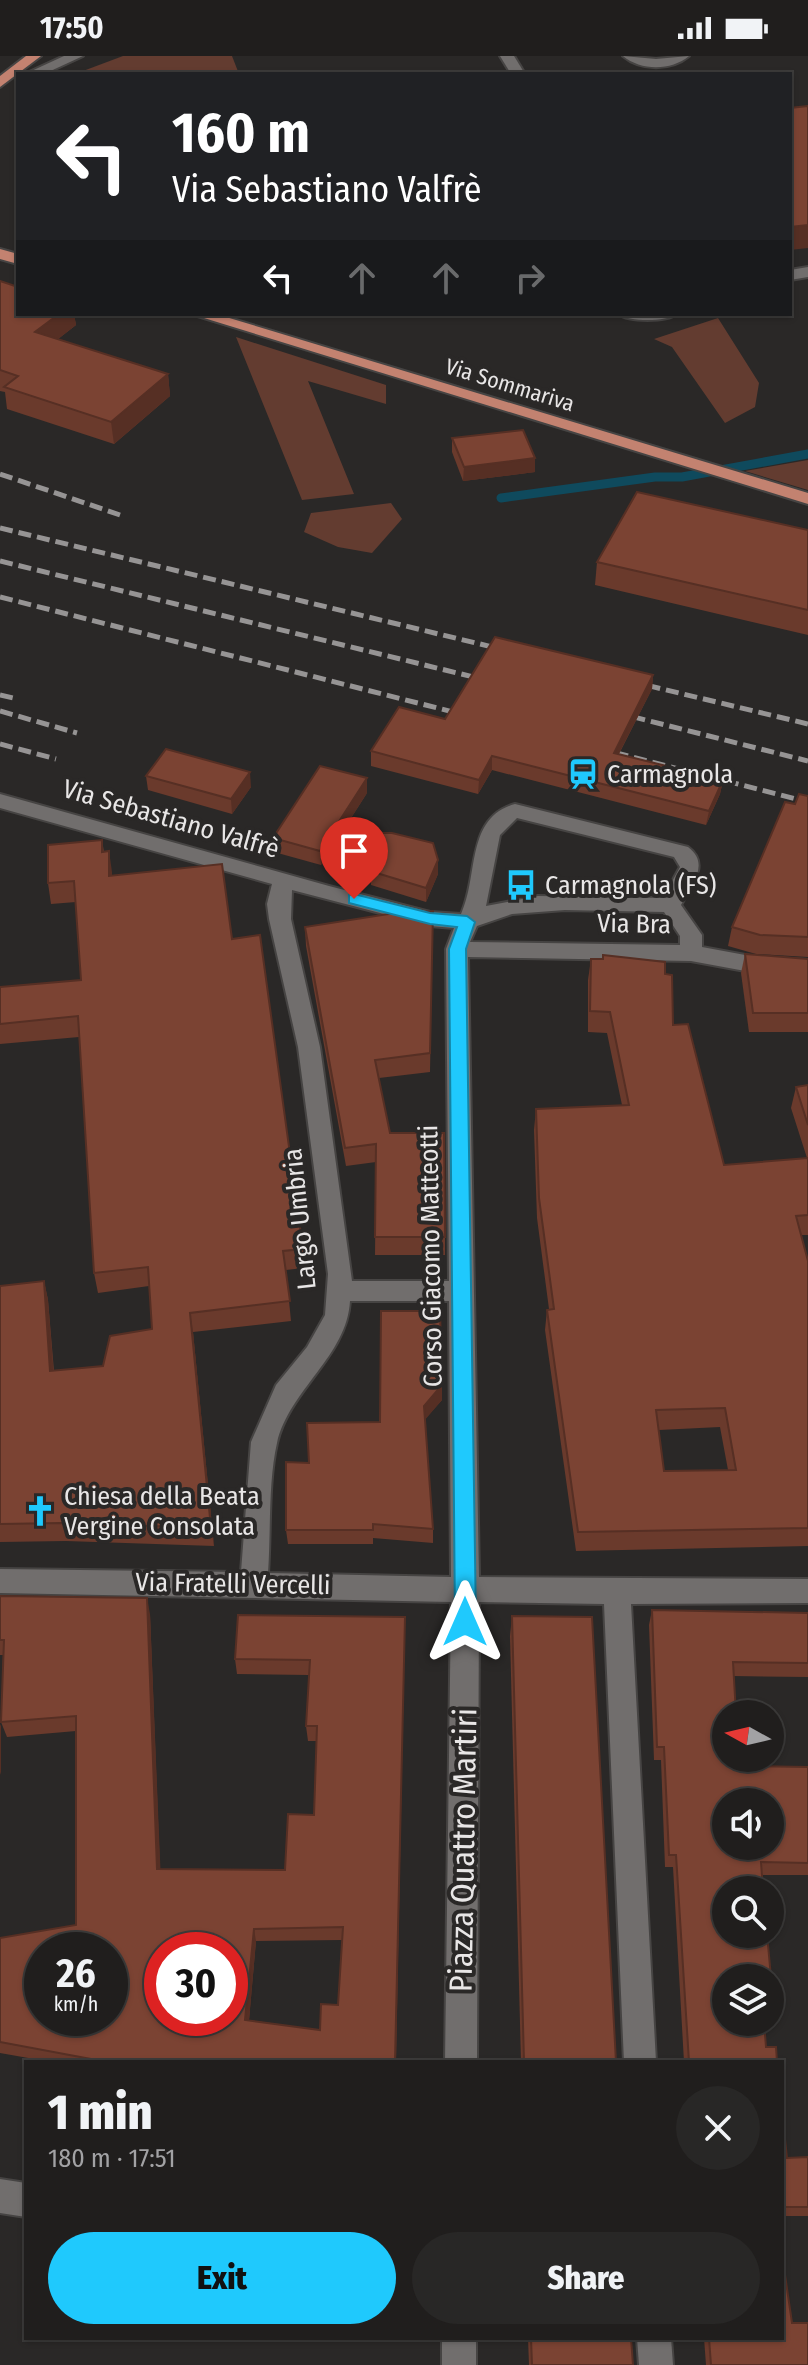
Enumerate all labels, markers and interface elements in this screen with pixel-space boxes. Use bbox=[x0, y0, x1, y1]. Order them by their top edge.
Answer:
text: 17:50 bbox=[40, 10, 104, 46]
text: 160 m bbox=[172, 100, 310, 167]
icon: left bbox=[40, 104, 144, 208]
text: Via Sebastiano Valfrè bbox=[172, 168, 482, 212]
icon: left bbox=[256, 256, 300, 300]
icon: ahead bbox=[340, 256, 384, 300]
icon: ahead bbox=[424, 256, 468, 300]
icon: right bbox=[508, 256, 552, 300]
street label: Via Sommariva bbox=[442, 353, 578, 417]
station icon: Carmagnola bbox=[566, 757, 600, 791]
place label: Carmagnola bbox=[607, 759, 733, 790]
street label: Via Sebastiano Valfrè bbox=[59, 773, 283, 865]
pin bbox=[320, 817, 388, 899]
icon: arrive bbox=[332, 829, 376, 873]
bus stop icon: Carmagnola (FS) bbox=[504, 868, 538, 902]
place label: Carmagnola (FS) bbox=[545, 870, 717, 901]
street label: Via Bra bbox=[597, 908, 671, 940]
street label: Corso Giacomo Matteotti bbox=[413, 1125, 449, 1387]
street label: Largo Umbria bbox=[277, 1147, 323, 1291]
place label: Chiesa della Beata Vergine Consolata bbox=[64, 1481, 260, 1542]
church icon: Chiesa della Beata Vergine Consolata bbox=[23, 1494, 57, 1528]
street label: Via Fratelli Vercelli bbox=[135, 1567, 331, 1601]
position arrow bbox=[423, 1580, 507, 1664]
north arrow bbox=[712, 1700, 784, 1772]
map controls bbox=[712, 1700, 784, 2036]
street label: Piazza Quattro Martiri bbox=[442, 1708, 484, 1992]
button: sound bbox=[712, 1788, 784, 1860]
button: search bbox=[712, 1876, 784, 1948]
speed limit sign: 30 bbox=[144, 1932, 248, 2036]
text: 26 bbox=[56, 1950, 96, 1998]
button: layers bbox=[712, 1964, 784, 2036]
text: km/h bbox=[54, 1992, 98, 2016]
text: 1 min bbox=[48, 2084, 152, 2142]
button: close bbox=[676, 2086, 760, 2170]
text: 180 m · 17:51 bbox=[48, 2143, 176, 2174]
button: Exit bbox=[48, 2232, 396, 2324]
button: Share bbox=[412, 2232, 760, 2324]

